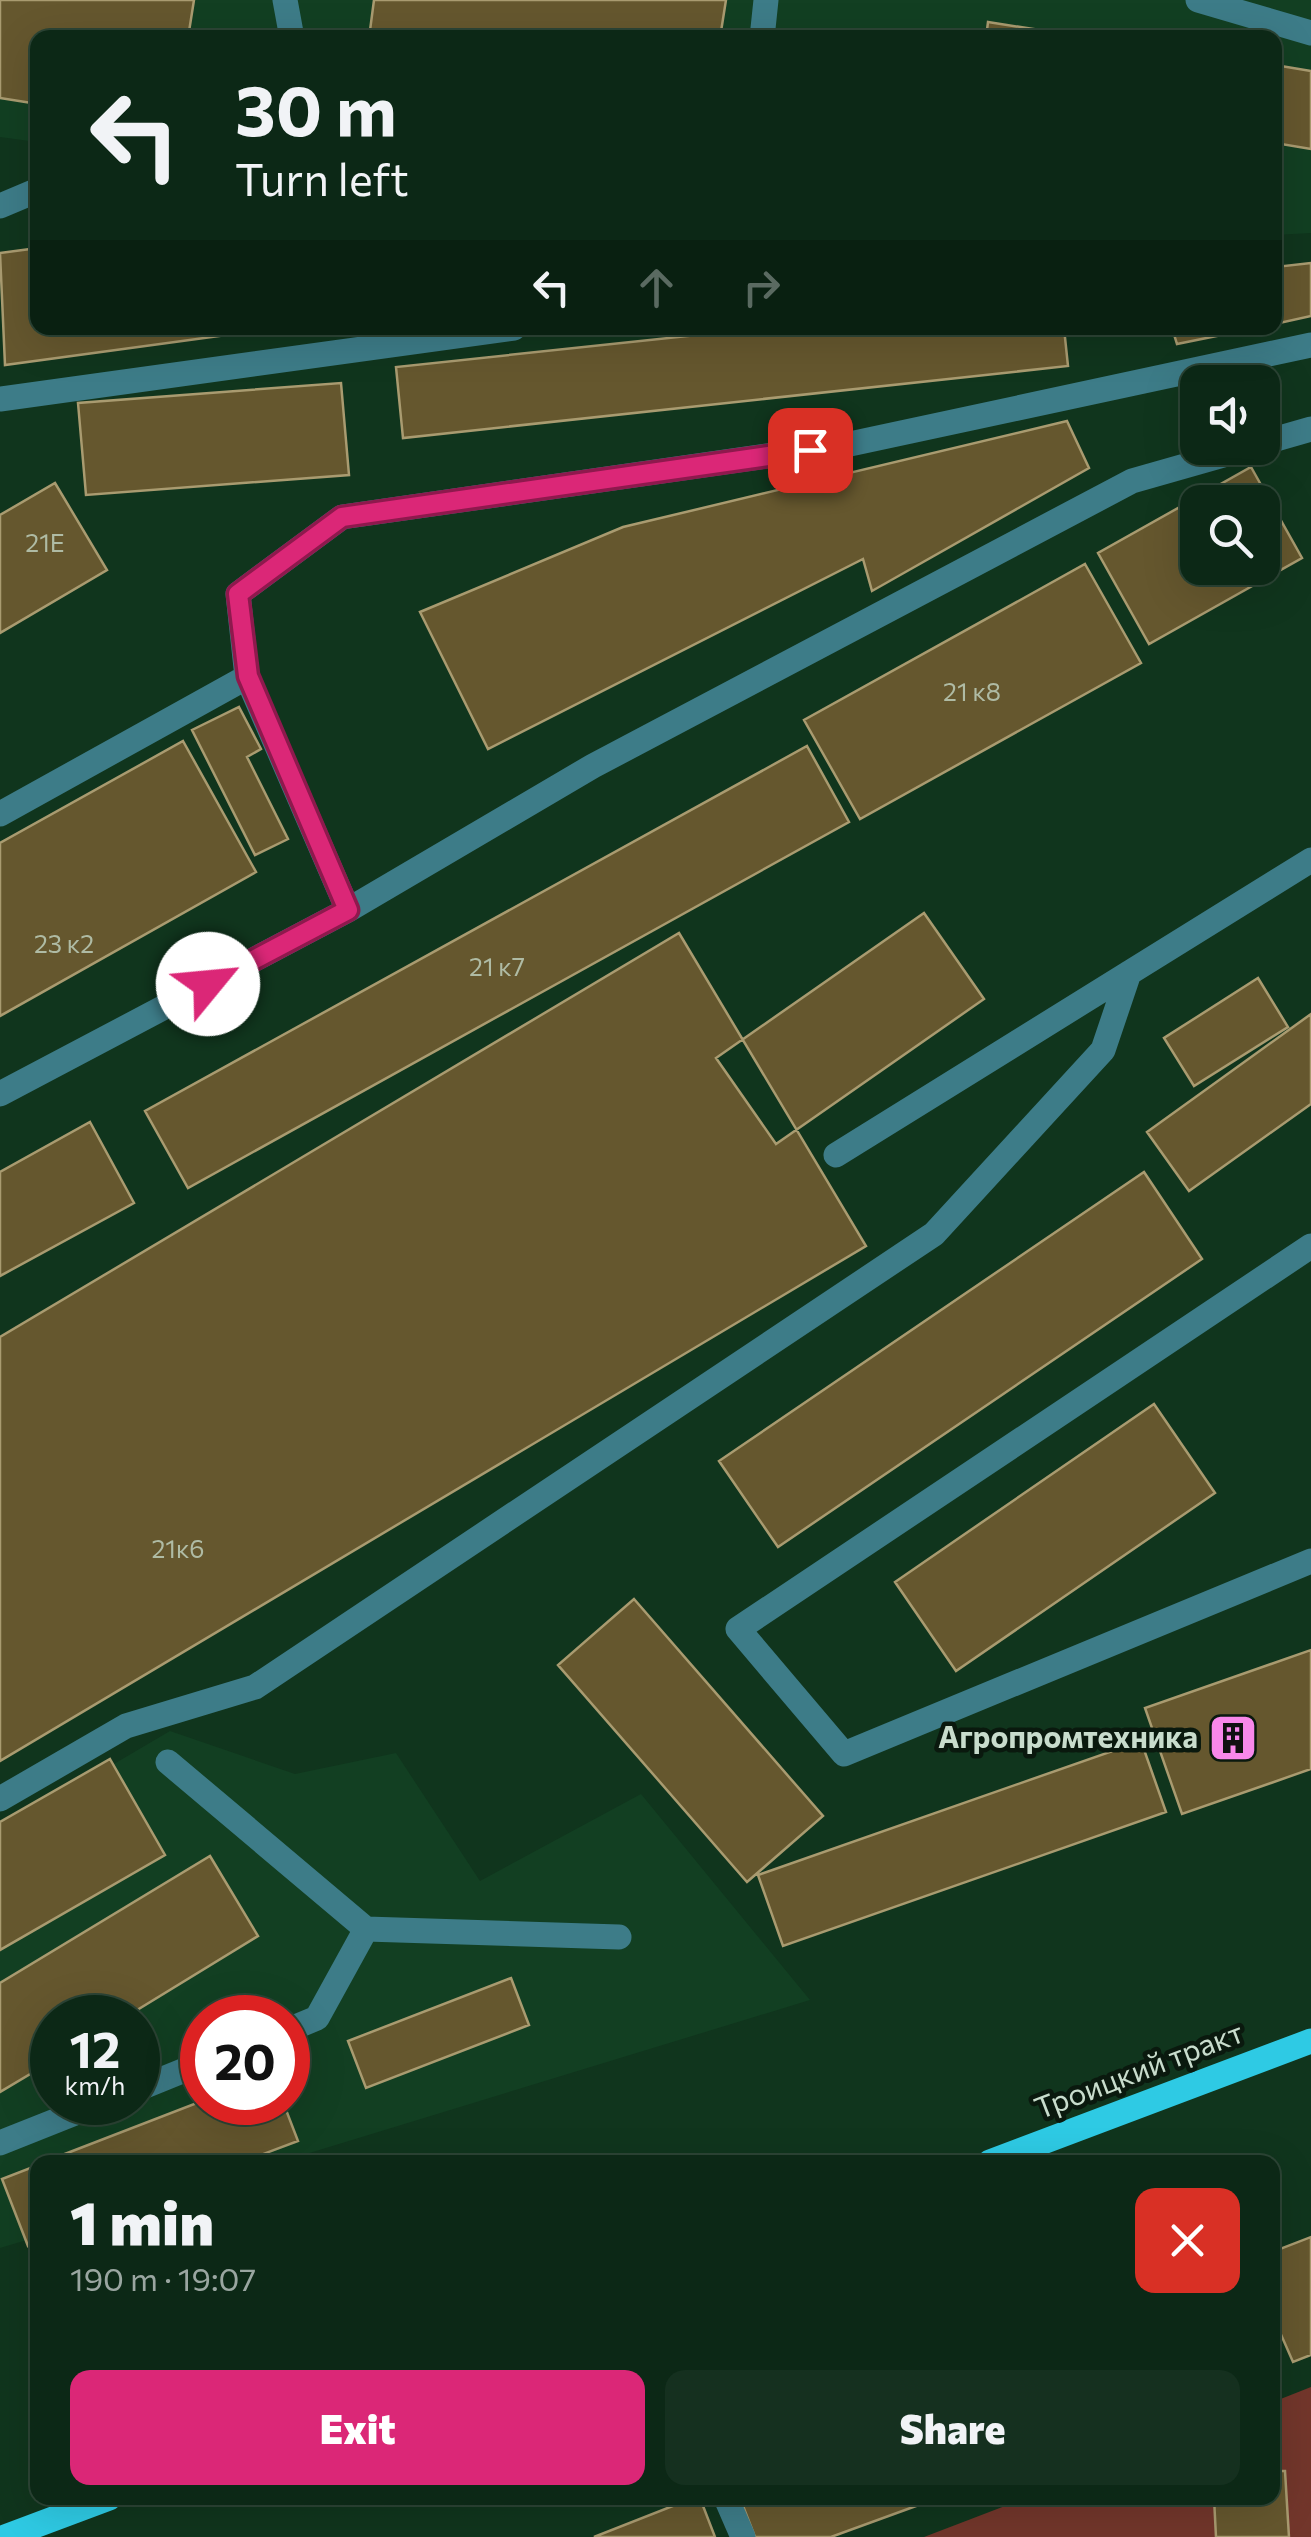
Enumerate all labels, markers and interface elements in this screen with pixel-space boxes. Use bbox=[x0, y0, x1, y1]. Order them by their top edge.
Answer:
text: 30 m bbox=[235, 65, 397, 150]
icon: left bbox=[70, 70, 200, 200]
text: Turn left bbox=[235, 150, 409, 205]
icon: left bbox=[524, 260, 579, 315]
icon: ahead bbox=[629, 260, 684, 315]
icon: right bbox=[734, 260, 789, 315]
map controls bbox=[1180, 365, 1280, 585]
button: sound bbox=[1180, 365, 1280, 465]
pin bbox=[768, 408, 853, 493]
icon: arrive bbox=[783, 423, 838, 478]
button: search bbox=[1180, 485, 1280, 585]
house number: 21Е bbox=[25, 527, 65, 557]
house number: 21 к8 bbox=[943, 676, 1001, 706]
house number: 23 к2 bbox=[34, 928, 94, 958]
position arrow bbox=[156, 932, 260, 1036]
house number: 21 к7 bbox=[469, 951, 525, 981]
house number: 21к6 bbox=[151, 1533, 205, 1563]
building icon: Агропромтехника bbox=[1207, 1712, 1259, 1764]
place label: Агропромтехника bbox=[938, 1717, 1198, 1754]
speed limit sign: 20 bbox=[180, 1995, 310, 2125]
street label: Троицкий тракт bbox=[1029, 2012, 1248, 2125]
text: 12 bbox=[69, 2017, 121, 2078]
text: km/h bbox=[65, 2070, 125, 2100]
text: 1 min bbox=[70, 2184, 214, 2257]
button: close bbox=[1135, 2188, 1240, 2293]
text: 190 m · 19:07 bbox=[70, 2258, 256, 2298]
button: Exit bbox=[70, 2370, 645, 2485]
button: Share bbox=[665, 2370, 1240, 2485]

